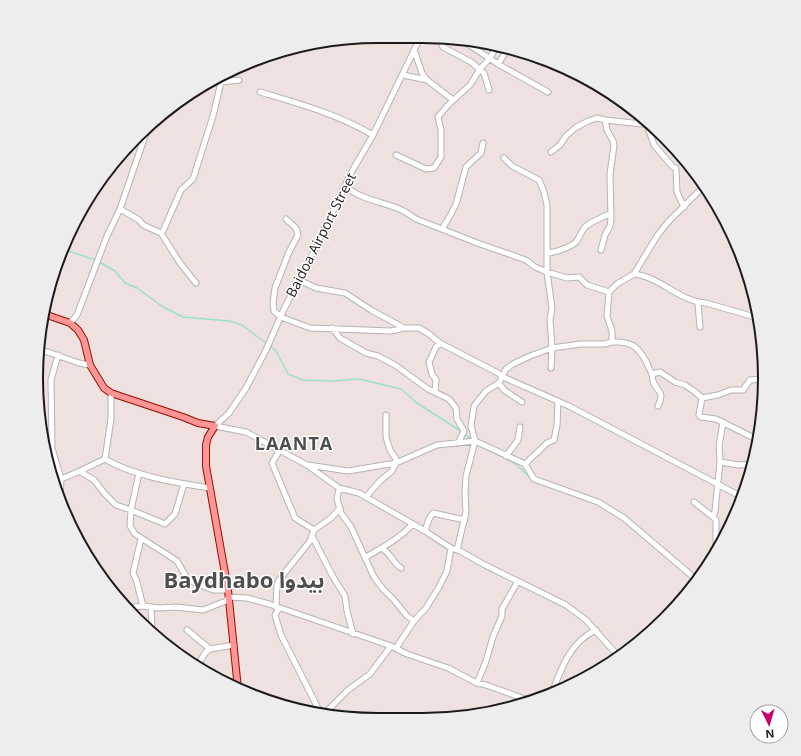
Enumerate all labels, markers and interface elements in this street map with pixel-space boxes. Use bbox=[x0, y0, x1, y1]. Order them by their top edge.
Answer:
street label: Baidoa Airport Street bbox=[281, 169, 360, 300]
district label: LAANTA bbox=[255, 431, 333, 455]
district label: Baydhabo بيدوا bbox=[163, 564, 325, 594]
north arrow bbox=[749, 704, 789, 744]
text: N bbox=[765, 727, 775, 742]

